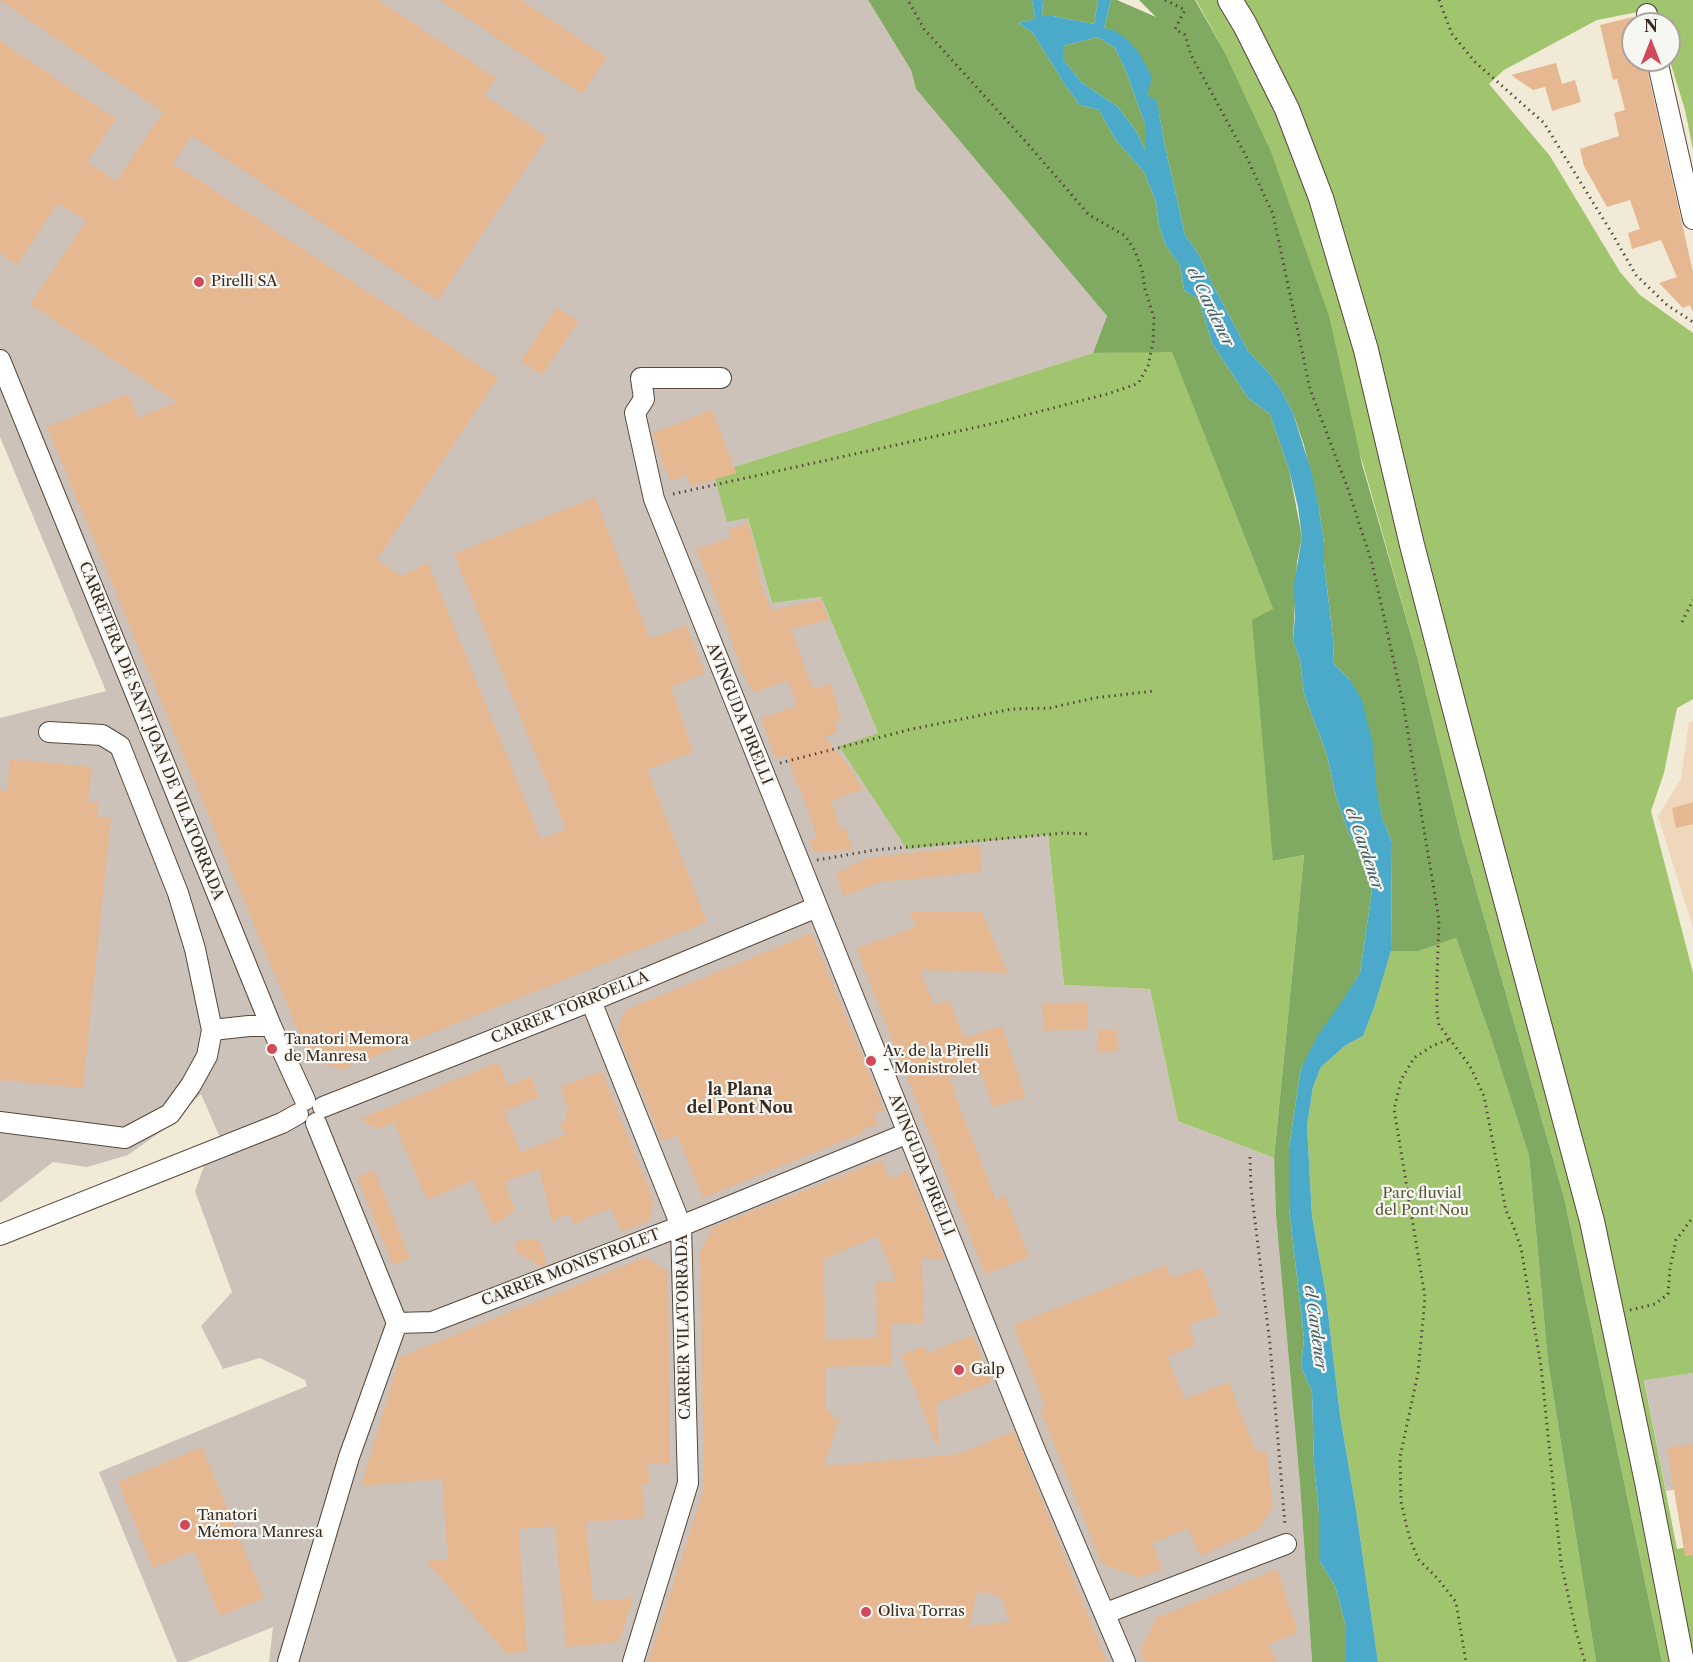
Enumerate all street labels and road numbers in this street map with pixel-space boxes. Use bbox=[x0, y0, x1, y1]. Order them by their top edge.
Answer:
street label: CARRETERA DE SANT JOAN DE VILATORRADA bbox=[75, 559, 227, 903]
street label: AVINGUDA PIRELLI bbox=[702, 641, 776, 787]
street label: CARRER TORROELLA bbox=[488, 968, 652, 1048]
street label: AVINGUDA PIRELLI bbox=[884, 1092, 958, 1238]
street label: CARRER MONISTROLET bbox=[479, 1226, 663, 1310]
street label: CARRER VILATORRADA bbox=[673, 1234, 695, 1420]

